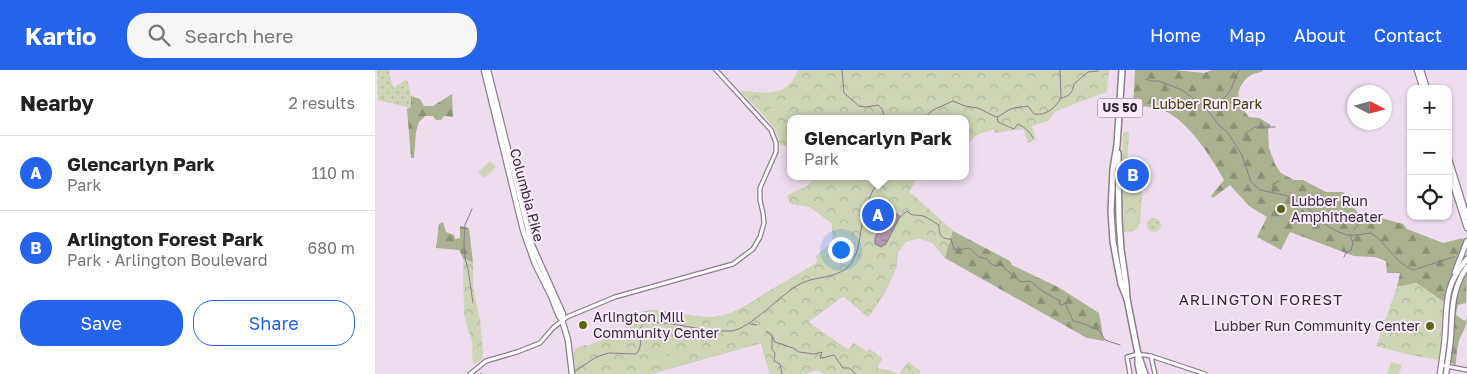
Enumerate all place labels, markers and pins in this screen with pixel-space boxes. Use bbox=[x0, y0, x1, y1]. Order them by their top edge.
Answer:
pin: B bbox=[1117, 156, 1149, 194]
place label: Lubber Run Amphitheater bbox=[1291, 192, 1384, 225]
pin: A bbox=[862, 196, 894, 234]
marker: Lubber Run Amphitheater bbox=[1275, 203, 1287, 215]
place label: Arlington Mill Community Center bbox=[593, 308, 720, 341]
place label: Lubber Run Community Center bbox=[1214, 317, 1421, 334]
marker: Arlington Mill Community Center bbox=[577, 319, 589, 331]
marker: Lubber Run Community Center bbox=[1424, 320, 1436, 332]

